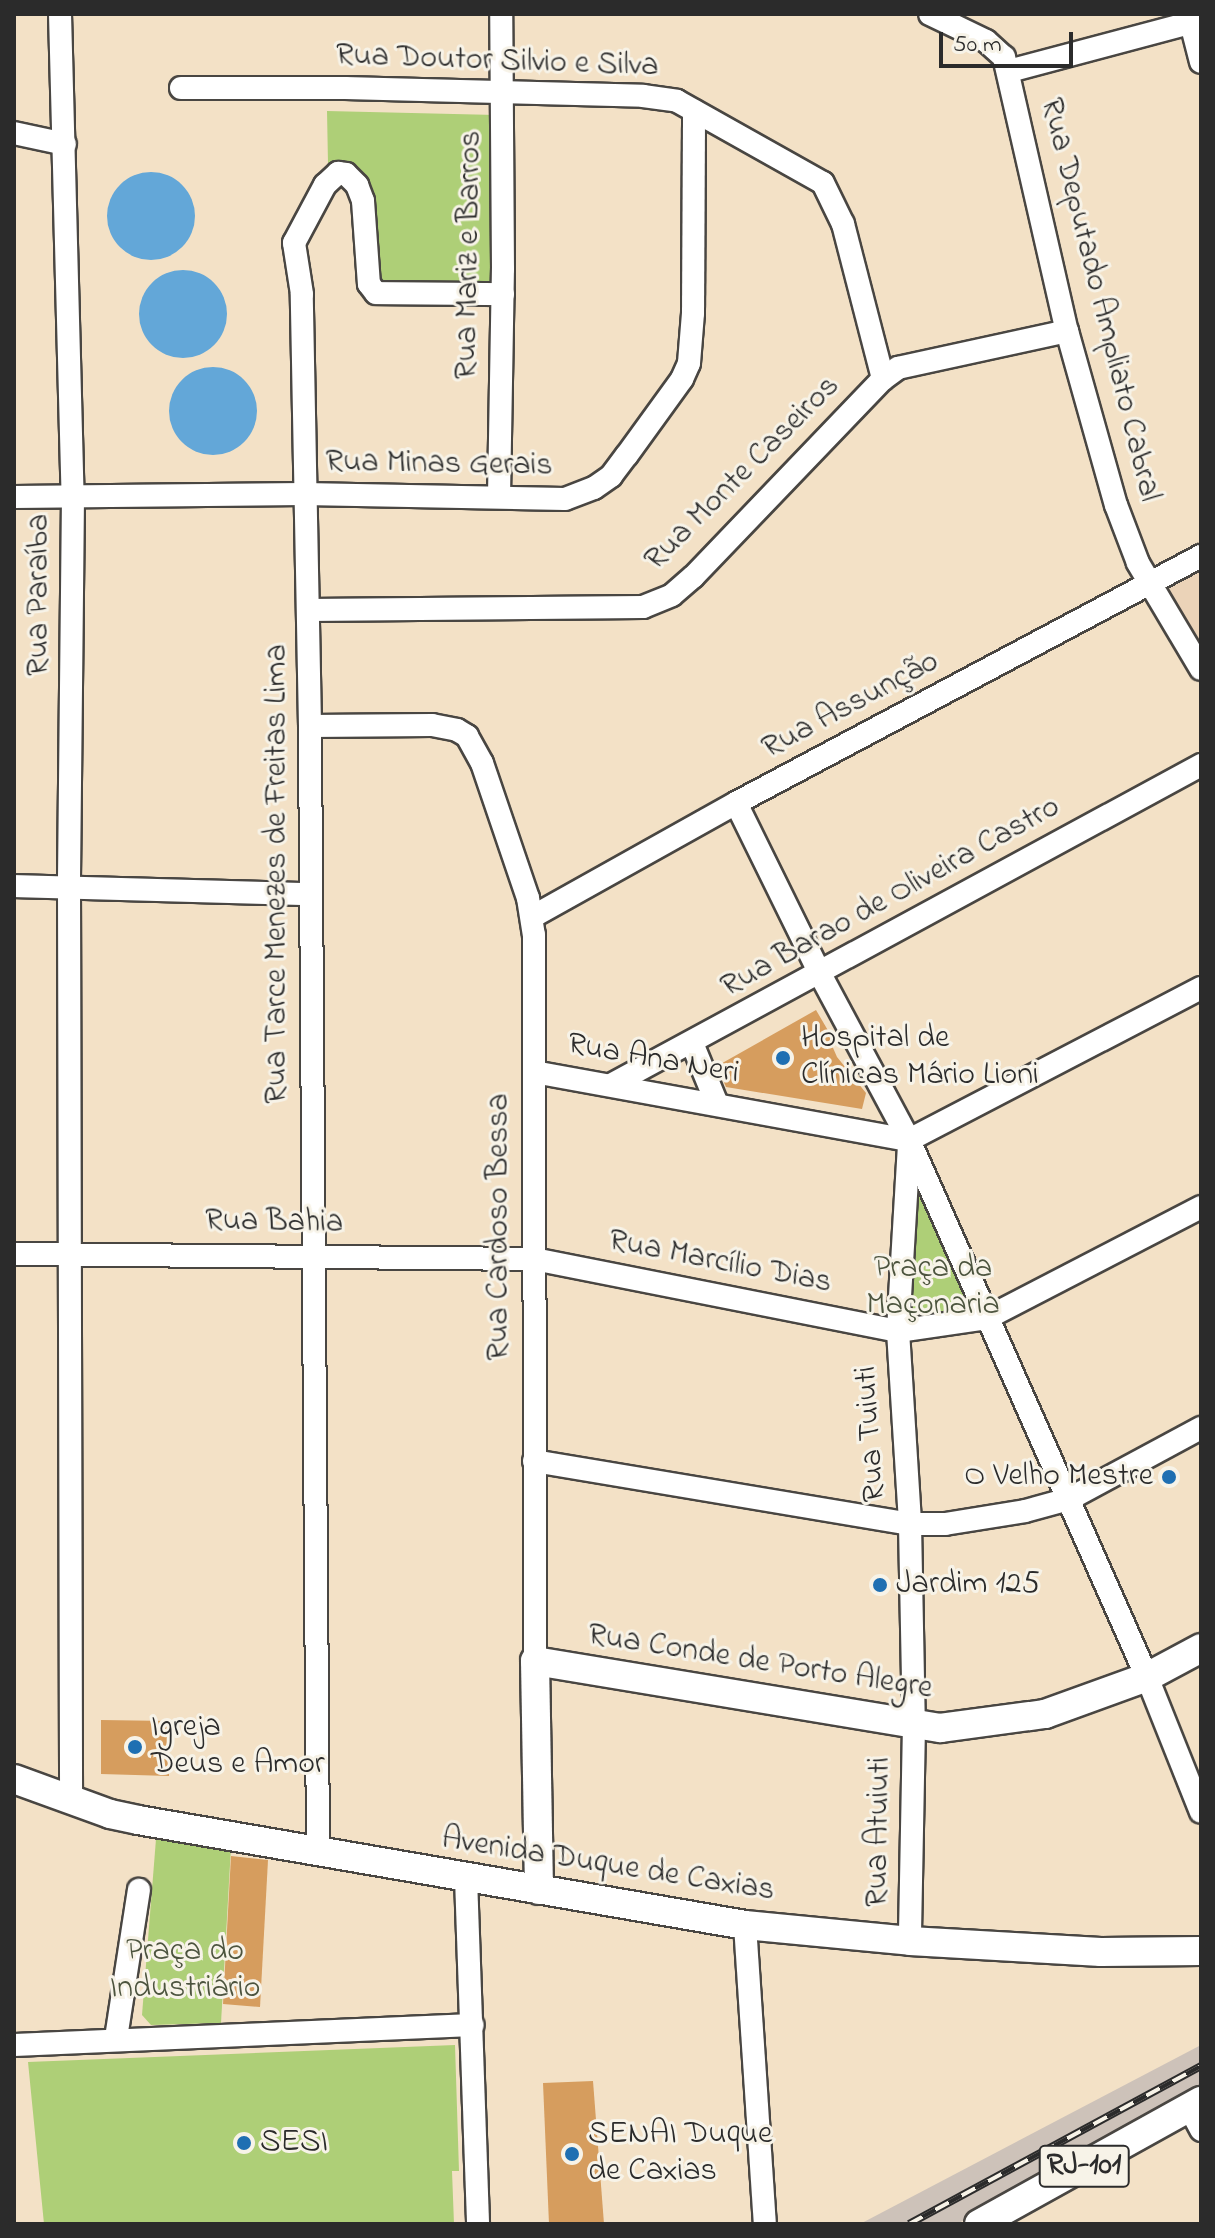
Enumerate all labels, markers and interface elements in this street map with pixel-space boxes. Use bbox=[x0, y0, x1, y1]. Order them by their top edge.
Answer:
scale bar bbox=[943, 16, 1077, 66]
text: 50 m bbox=[953, 28, 1002, 63]
street label: Rua Doutor Silvio e Silva bbox=[335, 37, 659, 87]
street label: Rua Deputado Ampliato Cabral bbox=[1030, 94, 1168, 506]
street label: Rua Mariz e Barros bbox=[449, 130, 491, 380]
street label: Rua Monte Caseiros bbox=[637, 368, 849, 580]
street label: Rua Minas Gerais bbox=[325, 444, 553, 486]
street label: Rua Paraíba bbox=[21, 514, 59, 676]
street label: Rua Assunção bbox=[756, 643, 946, 769]
street label: Rua Tarce Menezes de Freitas Lima bbox=[259, 644, 297, 1104]
street label: Rua Barao de Oliveira Castro bbox=[715, 789, 1067, 1007]
place label: Hospital de Clínicas Mário Lioni bbox=[801, 1021, 1039, 1096]
street label: Rua Ana Neri bbox=[564, 1026, 742, 1094]
marker: Hospital de Clínicas Mário Lioni bbox=[772, 1047, 794, 1069]
street label: Rua Cardoso Bessa bbox=[481, 1093, 519, 1361]
street label: Rua Bahia bbox=[205, 1203, 343, 1243]
street label: Rua Marcílio Dias bbox=[605, 1223, 835, 1303]
park label: Praça da Maçonaria bbox=[866, 1251, 1000, 1326]
street label: Rua Tuiuti bbox=[848, 1365, 896, 1503]
place label: O Velho Mestre bbox=[964, 1458, 1153, 1496]
marker: O Velho Mestre bbox=[1160, 1468, 1178, 1486]
place label: Jardim 125 bbox=[896, 1566, 1040, 1604]
marker: Jardim 125 bbox=[871, 1576, 889, 1594]
street label: Rua Conde de Porto Alegre bbox=[585, 1617, 935, 1709]
place label: Igreja Deus e Amor bbox=[151, 1710, 325, 1785]
marker: Igreja Deus e Amor bbox=[126, 1738, 144, 1756]
street label: Rua Atuiuti bbox=[859, 1757, 901, 1907]
street label: Avenida Duque de Caxias bbox=[439, 1821, 777, 1911]
park label: Praça do Industriário bbox=[110, 1934, 260, 2009]
place label: SENAI Duque de Caxias bbox=[588, 2117, 772, 2192]
place label: SESI bbox=[260, 2124, 328, 2162]
marker: SESI bbox=[235, 2134, 253, 2152]
road number: RJ-101 bbox=[1038, 2140, 1130, 2192]
marker: SENAI Duque de Caxias bbox=[563, 2145, 581, 2163]

